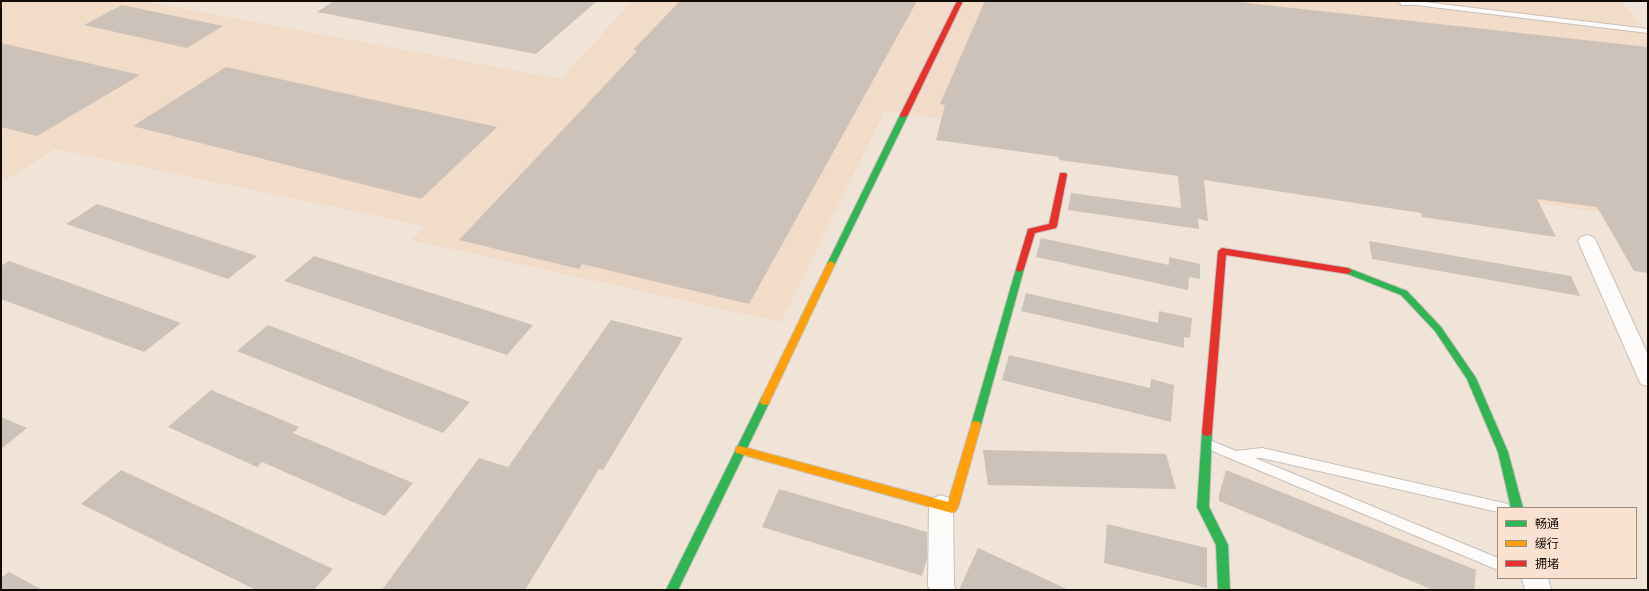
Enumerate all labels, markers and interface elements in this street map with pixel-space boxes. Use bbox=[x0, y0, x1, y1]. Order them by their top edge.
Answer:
legend bbox=[1497, 507, 1637, 579]
text: 畅通 bbox=[1535, 514, 1559, 533]
text: 缓行 bbox=[1535, 534, 1559, 553]
text: 拥堵 bbox=[1535, 554, 1559, 573]

